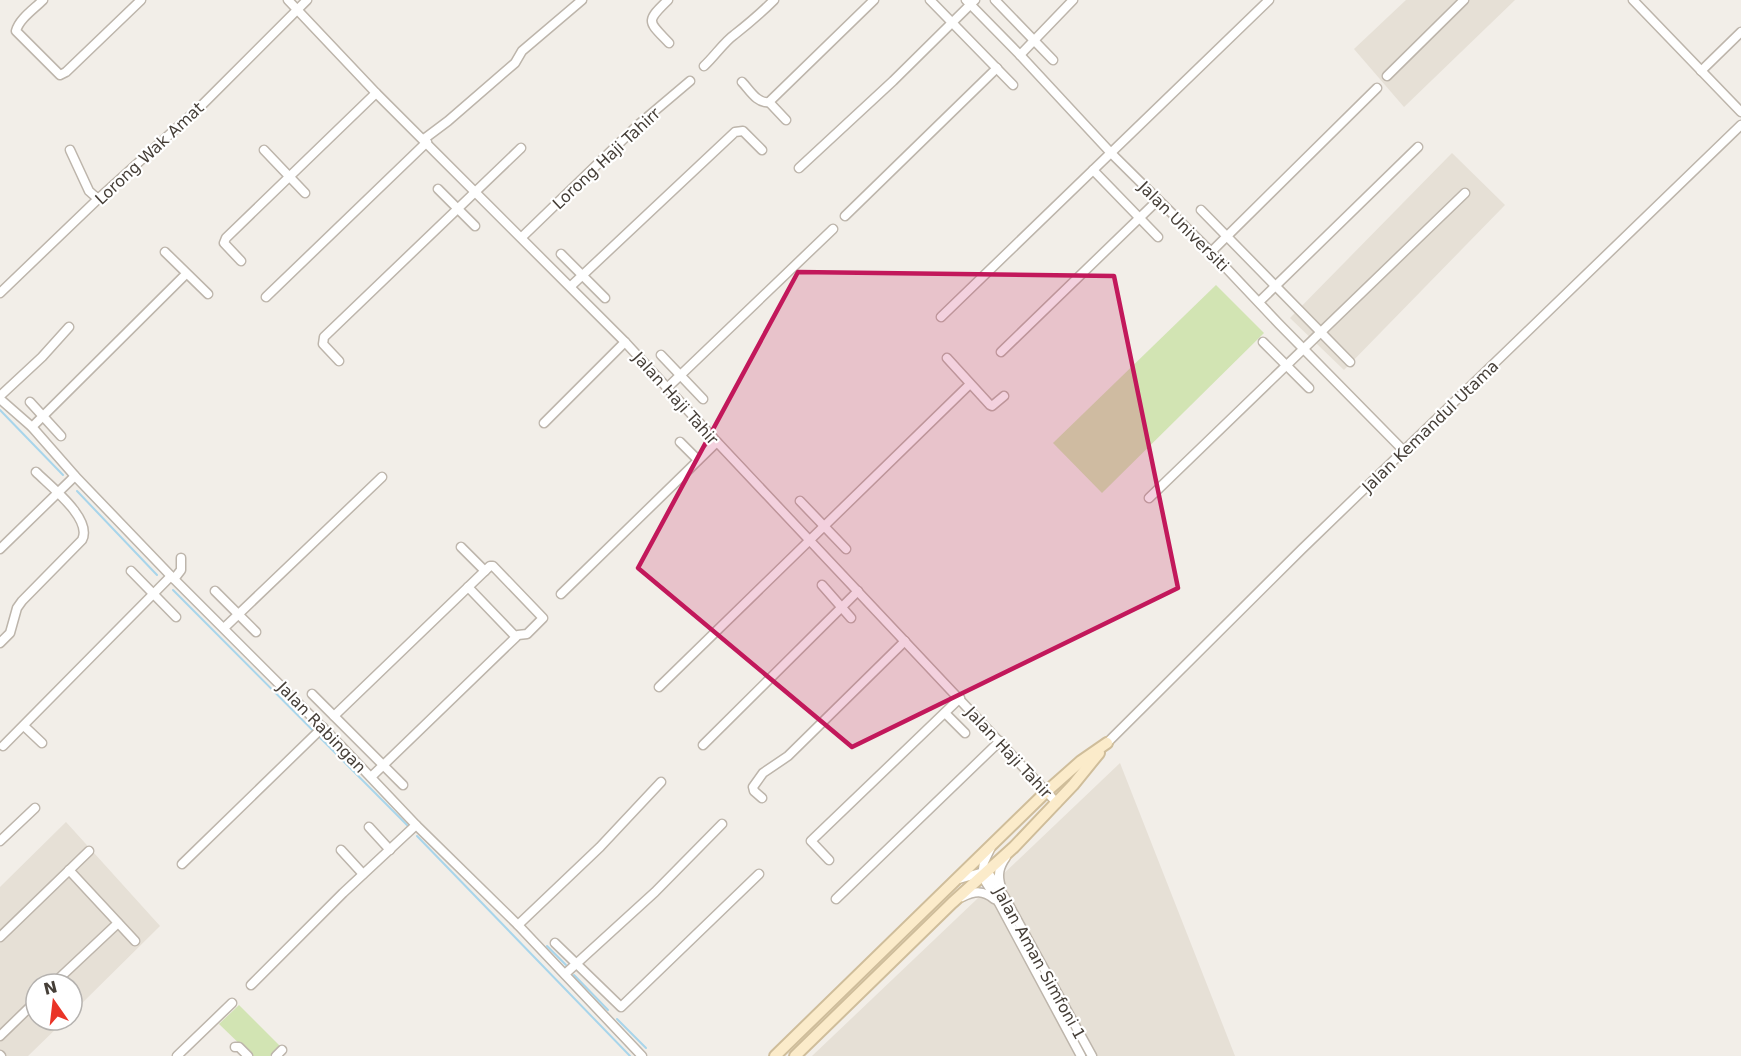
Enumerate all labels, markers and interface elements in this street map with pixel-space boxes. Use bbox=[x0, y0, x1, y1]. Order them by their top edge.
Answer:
street label: Lorong Wak Amat bbox=[91, 98, 208, 209]
street label: Lorong Haji Tahirr bbox=[549, 103, 664, 213]
street label: Jalan Universiti bbox=[1134, 177, 1233, 275]
street label: Jalan Haji Tahir bbox=[628, 347, 722, 449]
street label: Jalan Kemandul Utama bbox=[1358, 356, 1502, 497]
street label: Jalan Rabingan bbox=[273, 677, 370, 777]
street label: Jalan Haji Tahir bbox=[961, 702, 1056, 802]
street label: Jalan Aman Simfoni 1 bbox=[989, 883, 1089, 1043]
north arrow bbox=[24, 972, 84, 1032]
text: N bbox=[42, 977, 59, 999]

